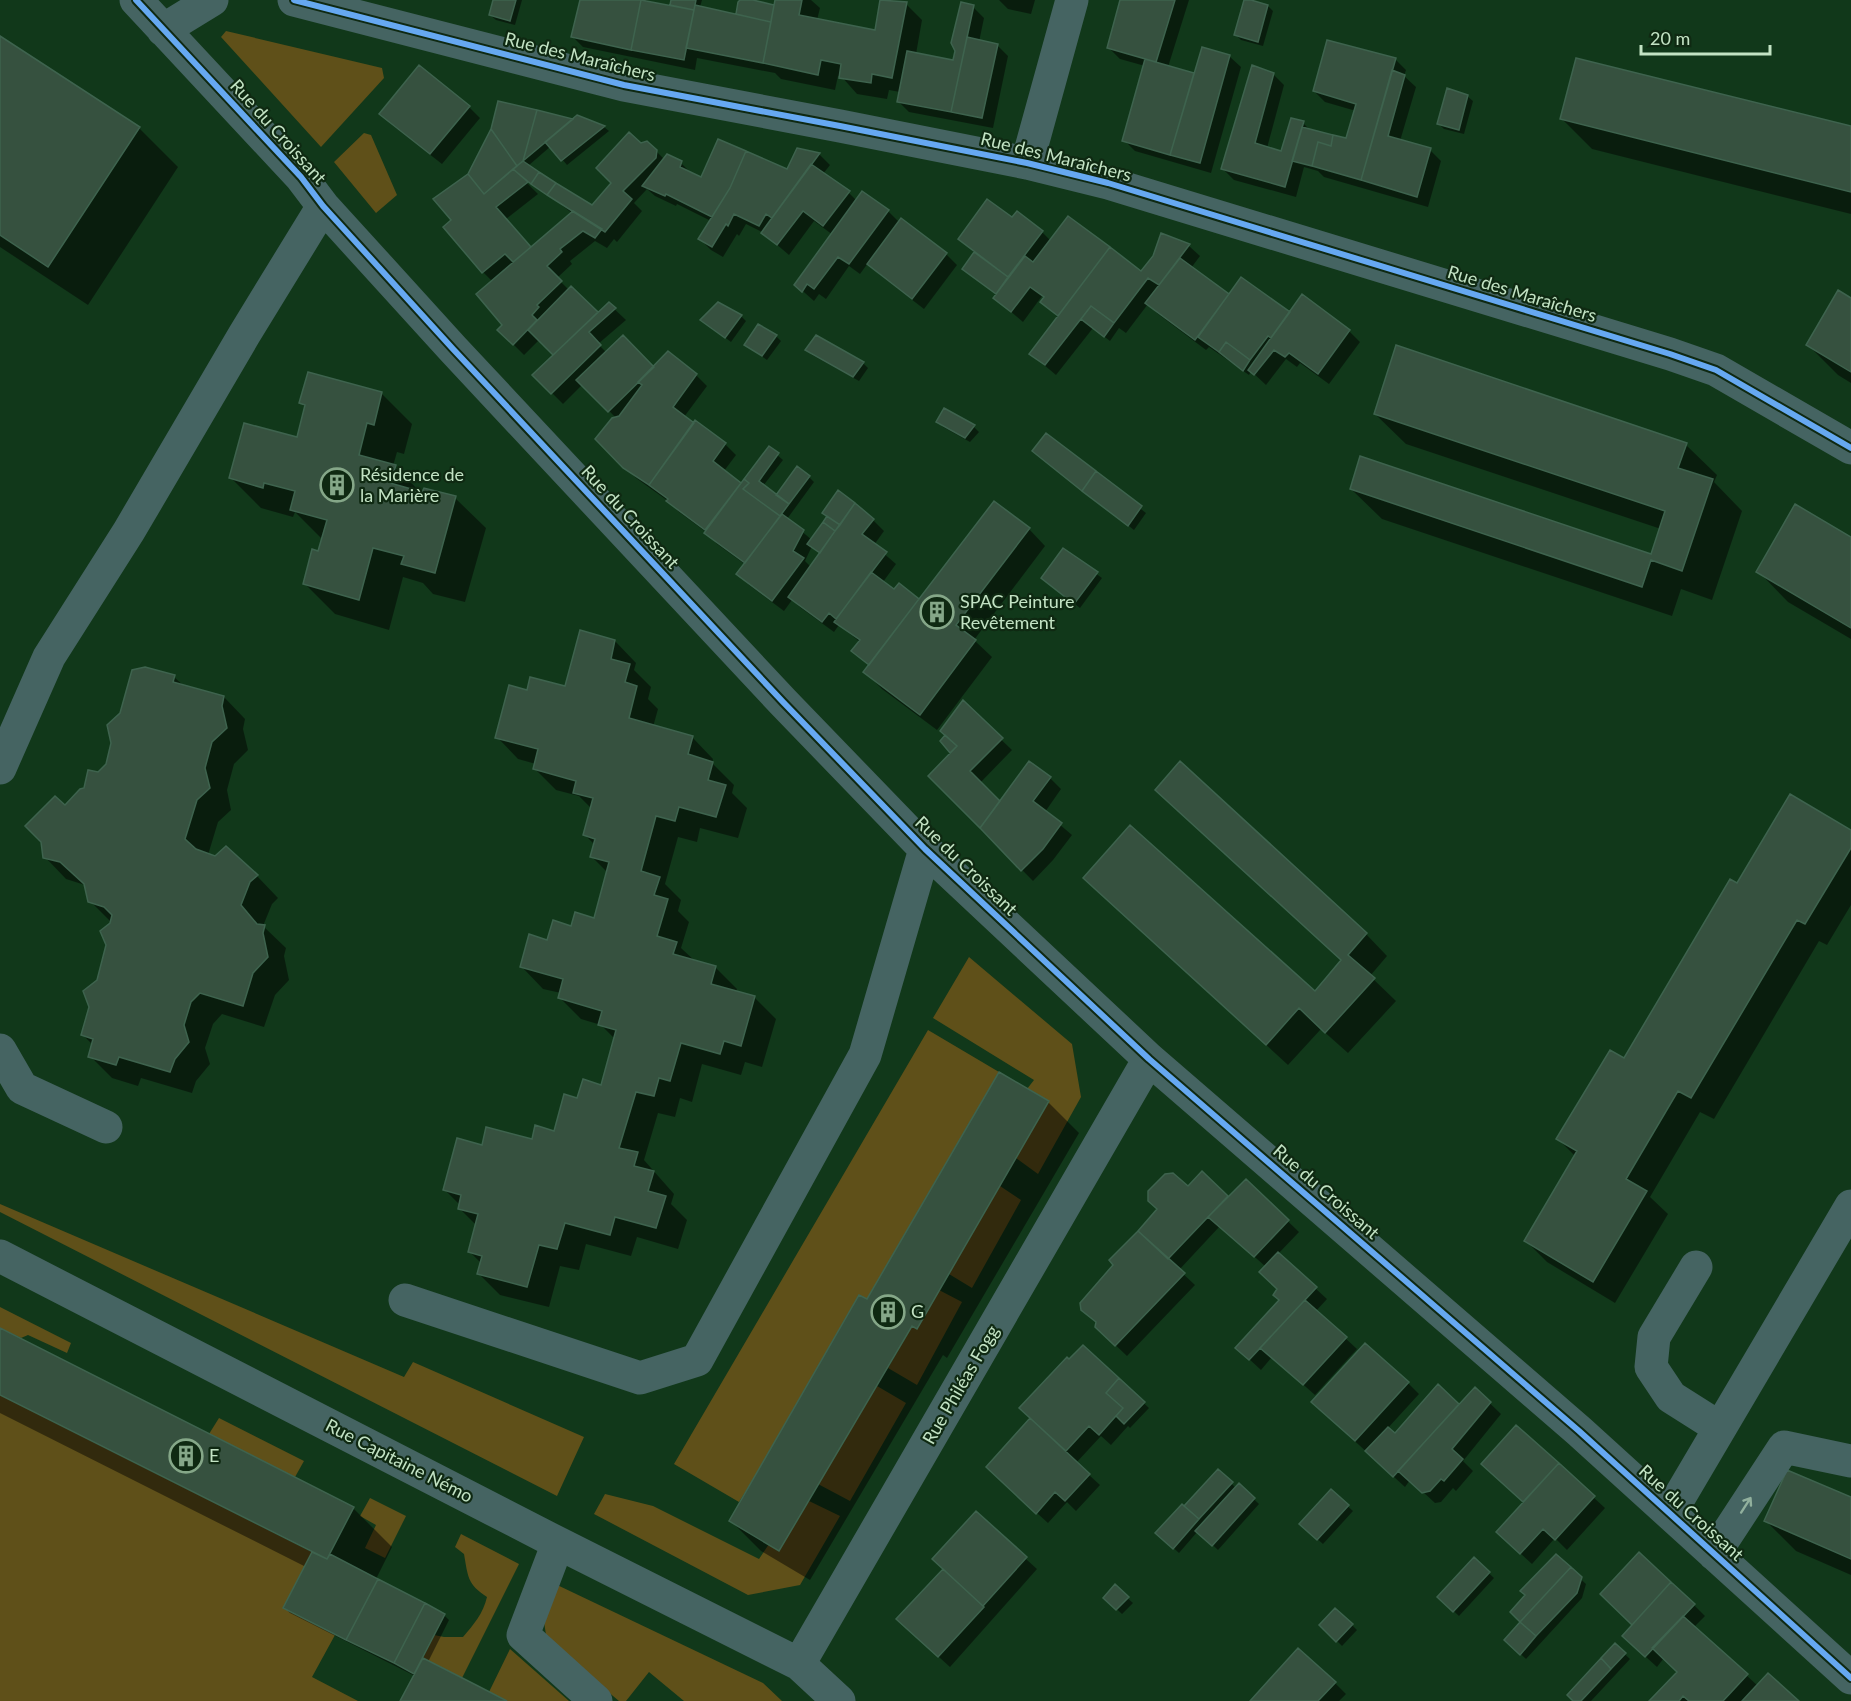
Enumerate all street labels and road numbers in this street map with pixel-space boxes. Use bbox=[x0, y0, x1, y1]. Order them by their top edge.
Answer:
street label: Rue des Maraîchers bbox=[503, 27, 658, 85]
street label: Rue du Croissant bbox=[226, 74, 332, 189]
street label: Rue des Maraîchers bbox=[979, 127, 1134, 185]
street label: Rue des Maraîchers bbox=[1445, 260, 1600, 326]
street label: Rue du Croissant bbox=[577, 460, 685, 573]
street label: Rue du Croissant bbox=[911, 811, 1023, 920]
street label: Rue du Croissant bbox=[1269, 1139, 1385, 1244]
street label: Rue Philéas Fogg bbox=[917, 1321, 1003, 1448]
street label: Rue Capitaine Némo bbox=[322, 1413, 477, 1507]
street label: Rue du Croissant bbox=[1635, 1459, 1749, 1565]

